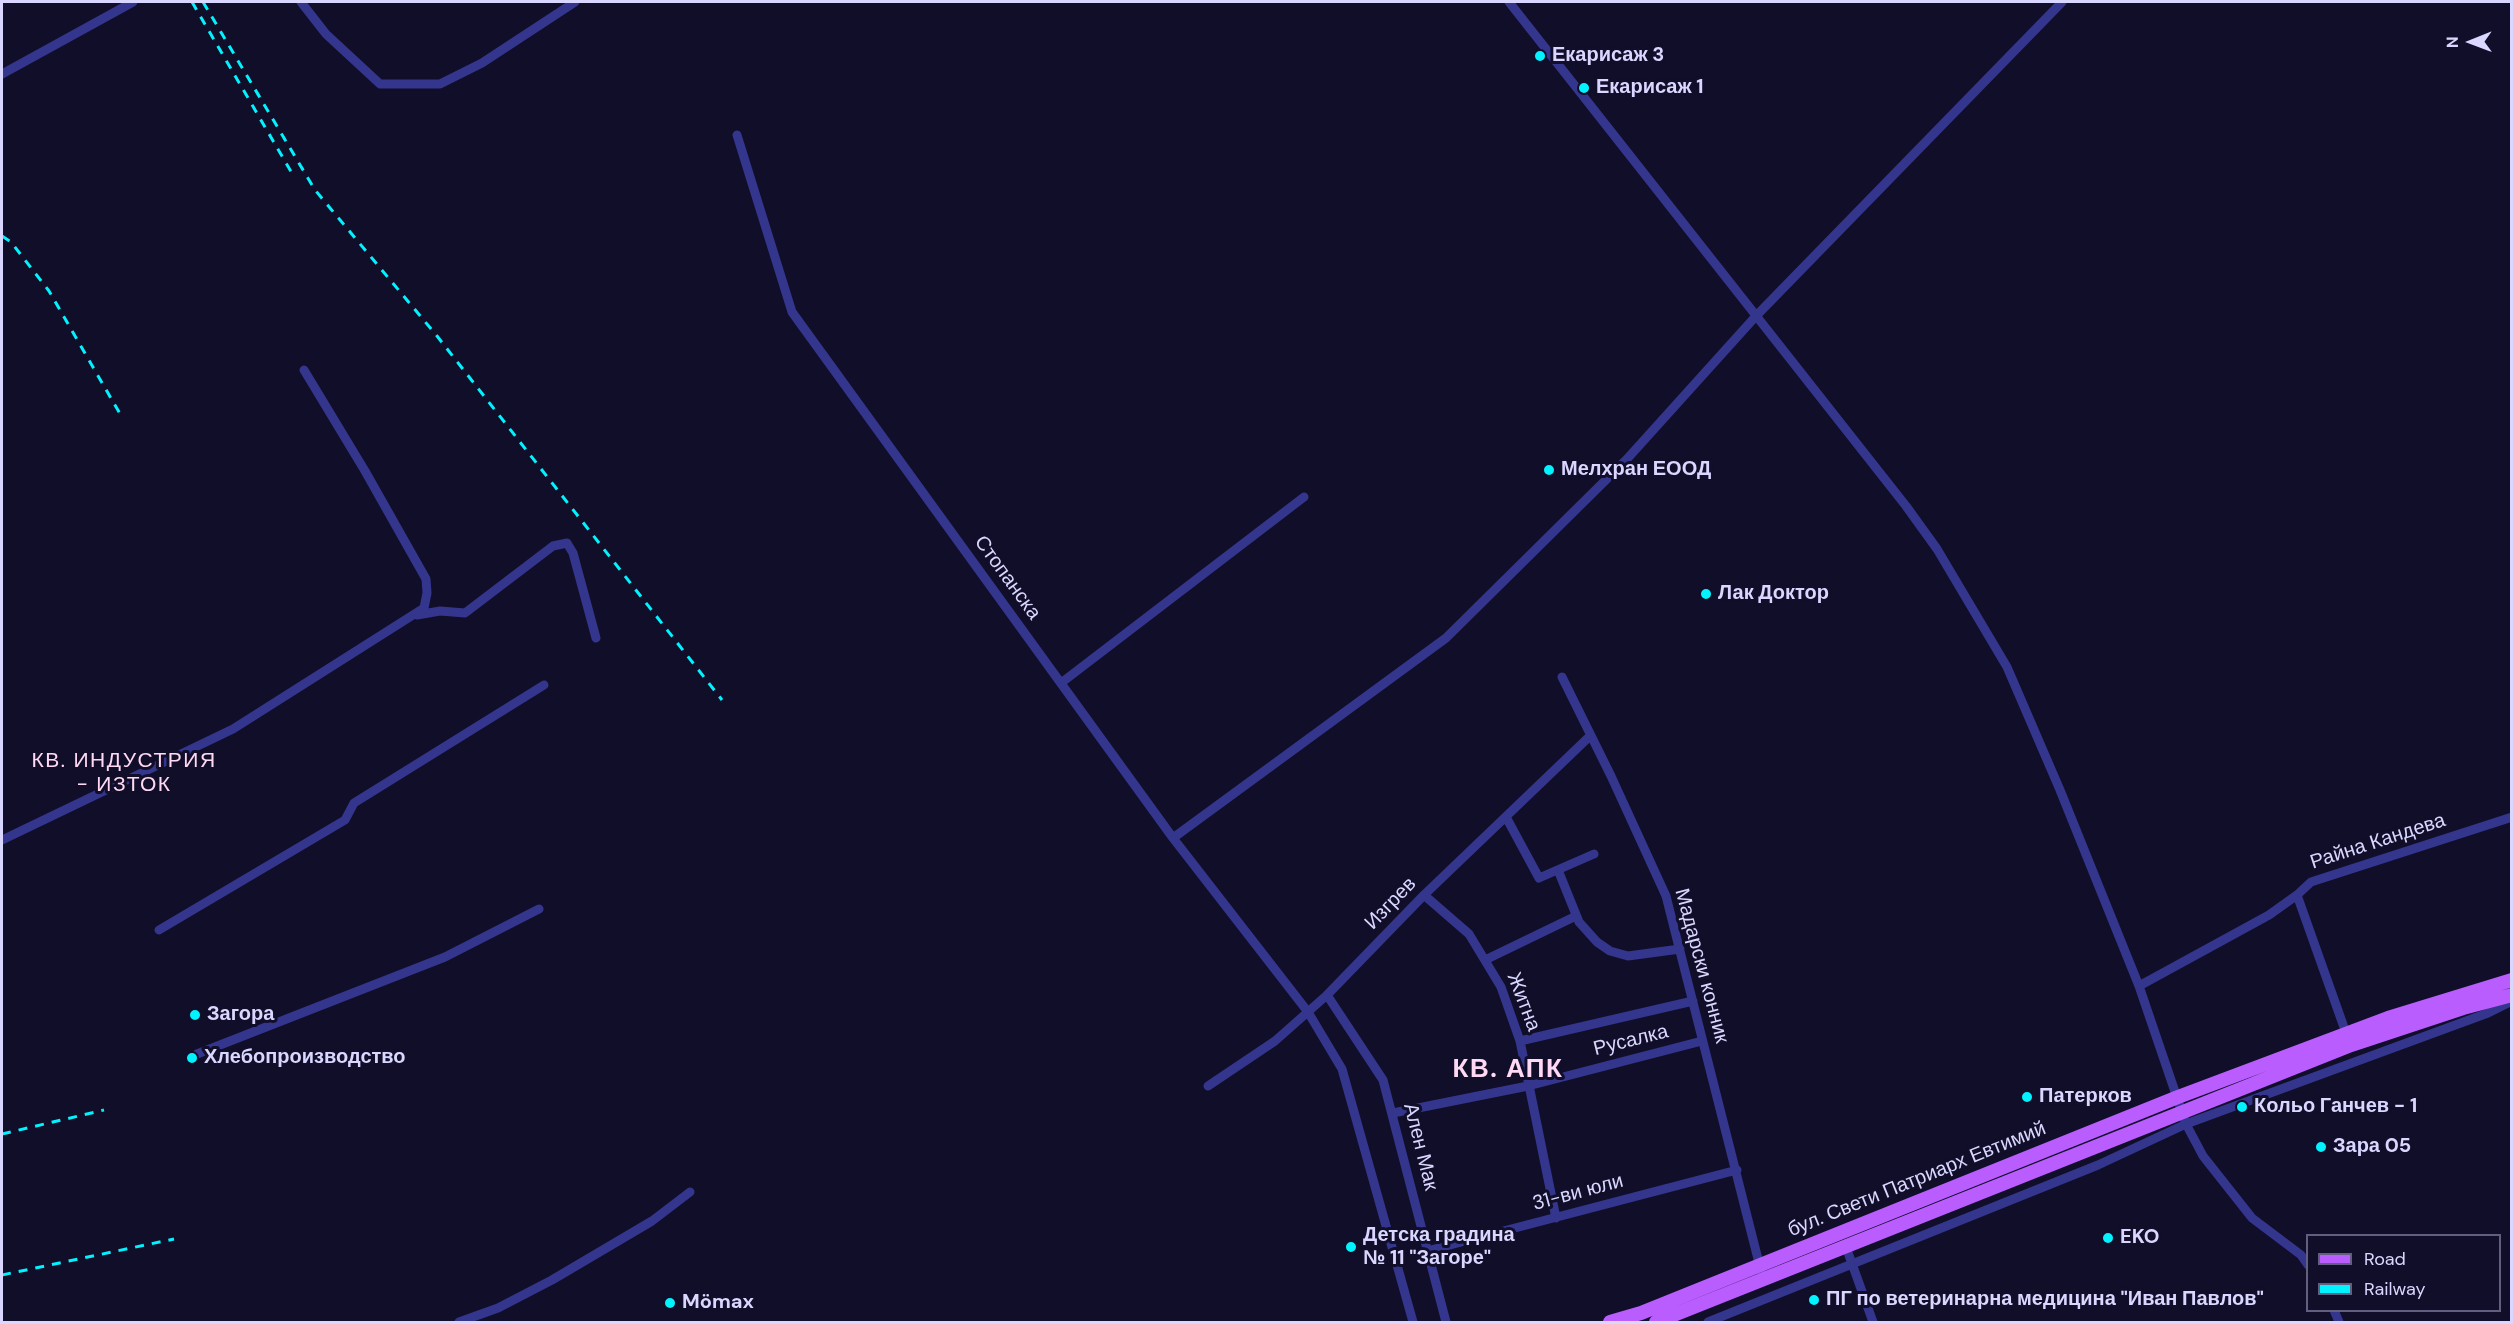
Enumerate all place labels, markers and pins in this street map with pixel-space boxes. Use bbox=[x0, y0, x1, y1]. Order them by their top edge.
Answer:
place label: Екарисаж 3 bbox=[1552, 44, 1664, 68]
marker: Екарисаж 3 bbox=[1533, 49, 1547, 63]
place label: Екарисаж 1 bbox=[1596, 76, 1704, 100]
marker: Екарисаж 1 bbox=[1577, 81, 1591, 95]
place label: Мелхран ЕООД bbox=[1561, 458, 1711, 482]
marker: Мелхран ЕООД bbox=[1542, 463, 1556, 477]
place label: Лак Доктор bbox=[1718, 582, 1829, 606]
marker: Лак Доктор bbox=[1699, 587, 1713, 601]
place label: Загора bbox=[207, 1003, 274, 1027]
marker: Загора bbox=[188, 1008, 202, 1022]
place label: Хлебопроизводство bbox=[204, 1046, 406, 1070]
marker: Хлебопроизводство bbox=[185, 1051, 199, 1065]
place label: Патерков bbox=[2039, 1085, 2132, 1109]
marker: Патерков bbox=[2020, 1090, 2034, 1104]
place label: Кольо Ганчев - 1 bbox=[2254, 1095, 2417, 1119]
marker: Кольо Ганчев - 1 bbox=[2235, 1100, 2249, 1114]
place label: Зара 05 bbox=[2333, 1135, 2411, 1159]
marker: Зара 05 bbox=[2314, 1140, 2328, 1154]
place label: Детска градина № 11 "Загоре" bbox=[1363, 1224, 1515, 1271]
place label: EKO bbox=[2120, 1226, 2159, 1250]
marker: EKO bbox=[2101, 1231, 2115, 1245]
marker: Детска градина № 11 "Загоре" bbox=[1344, 1240, 1358, 1254]
place label: ПГ по ветеринарна медицина "Иван Павлов" bbox=[1826, 1288, 2264, 1312]
place label: Mömax bbox=[682, 1291, 754, 1315]
marker: ПГ по ветеринарна медицина "Иван Павлов" bbox=[1807, 1293, 1821, 1307]
marker: Mömax bbox=[663, 1296, 677, 1310]

